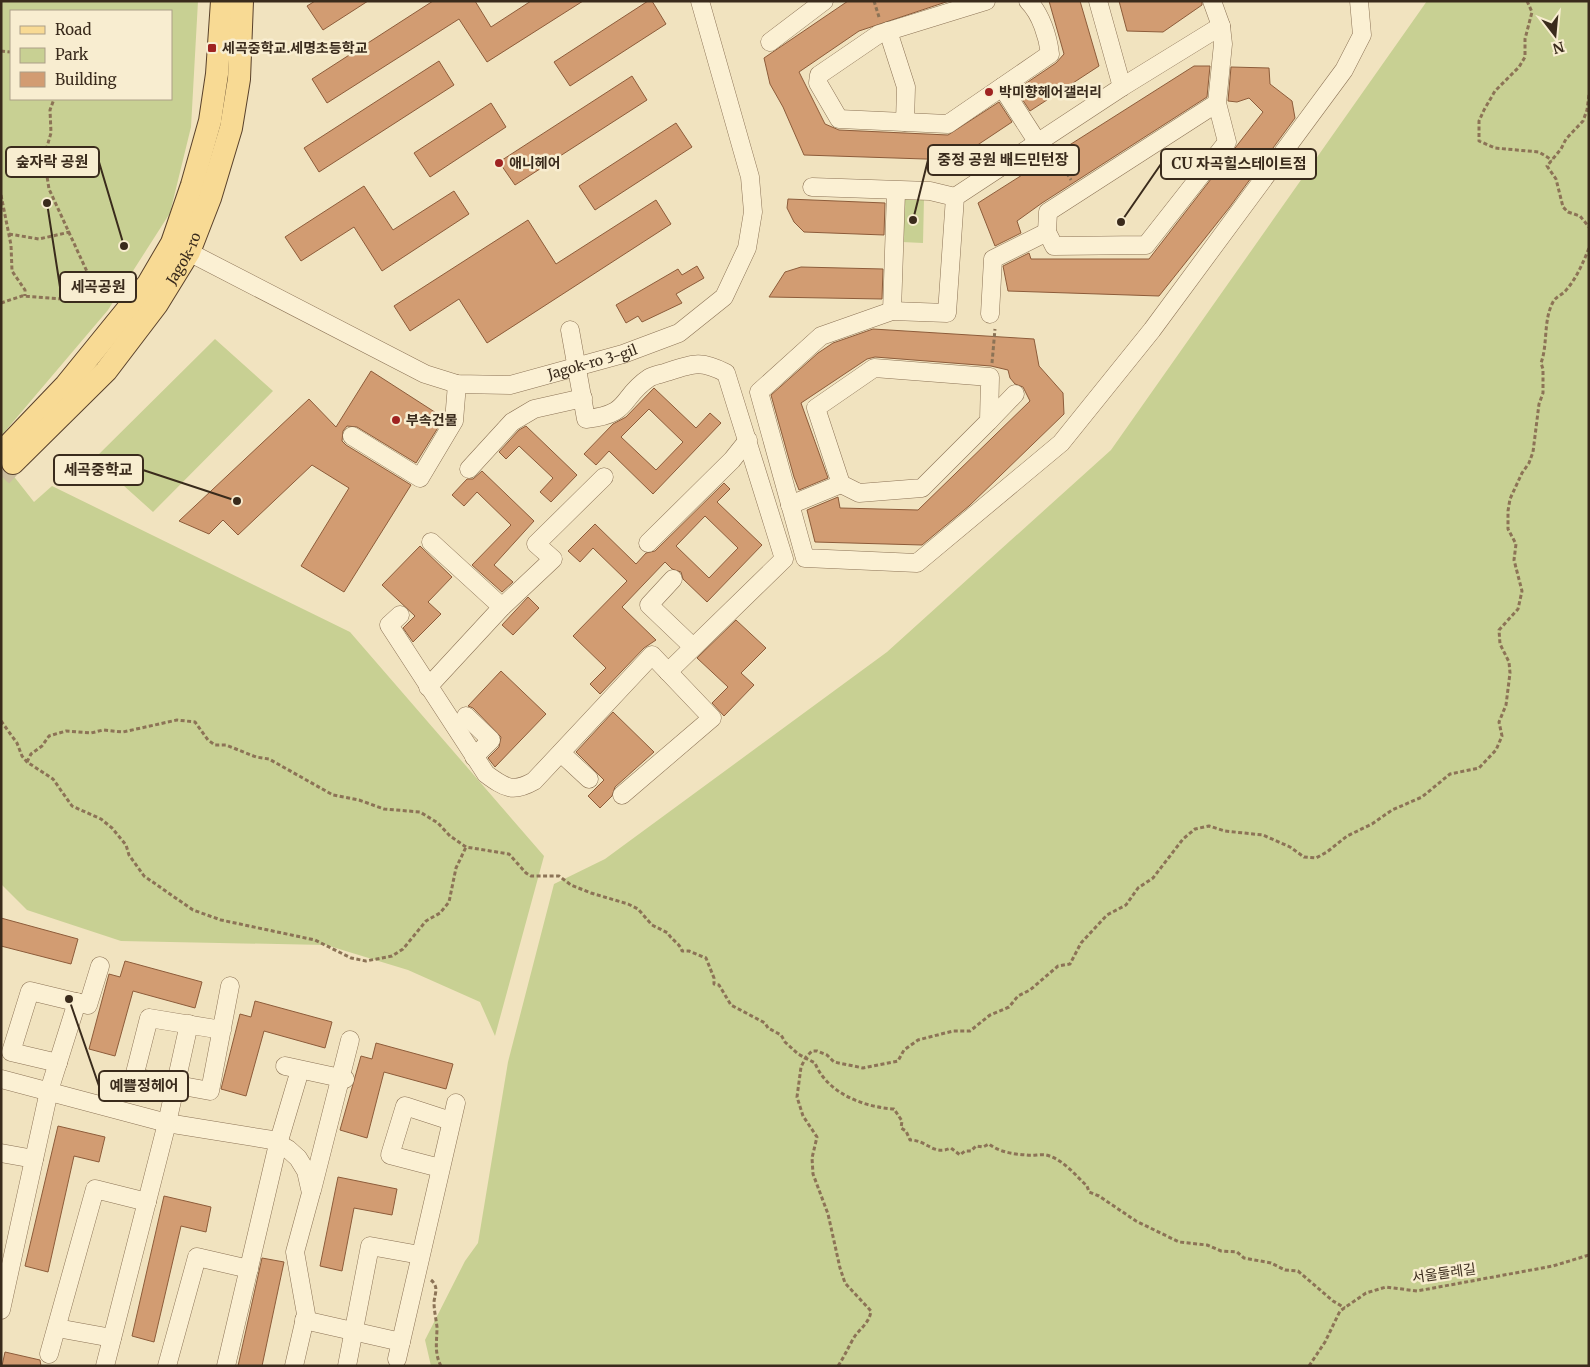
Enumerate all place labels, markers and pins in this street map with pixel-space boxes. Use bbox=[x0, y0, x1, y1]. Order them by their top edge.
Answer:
place label: 세곡중학교.세명초등학교 bbox=[222, 39, 368, 57]
marker: 세곡중학교.세명초등학교 bbox=[206, 42, 218, 54]
place label: 박미향헤어갤러리 bbox=[999, 83, 1102, 101]
marker: 박미향헤어갤러리 bbox=[983, 86, 995, 98]
callout: 중정 공원 배드민턴장 bbox=[928, 145, 1079, 175]
callout: 숲자락 공원 bbox=[6, 147, 99, 177]
callout: CU 자곡힐스테이트점 bbox=[1161, 149, 1316, 179]
place label: 애니헤어 bbox=[509, 154, 561, 172]
marker: 애니헤어 bbox=[493, 157, 505, 169]
callout: 세곡공원 bbox=[60, 272, 136, 302]
place label: 부속건물 bbox=[406, 411, 458, 429]
marker: 부속건물 bbox=[390, 414, 402, 426]
callout: 세곡중학교 bbox=[54, 455, 143, 485]
callout: 예쁠정헤어 bbox=[99, 1071, 188, 1101]

